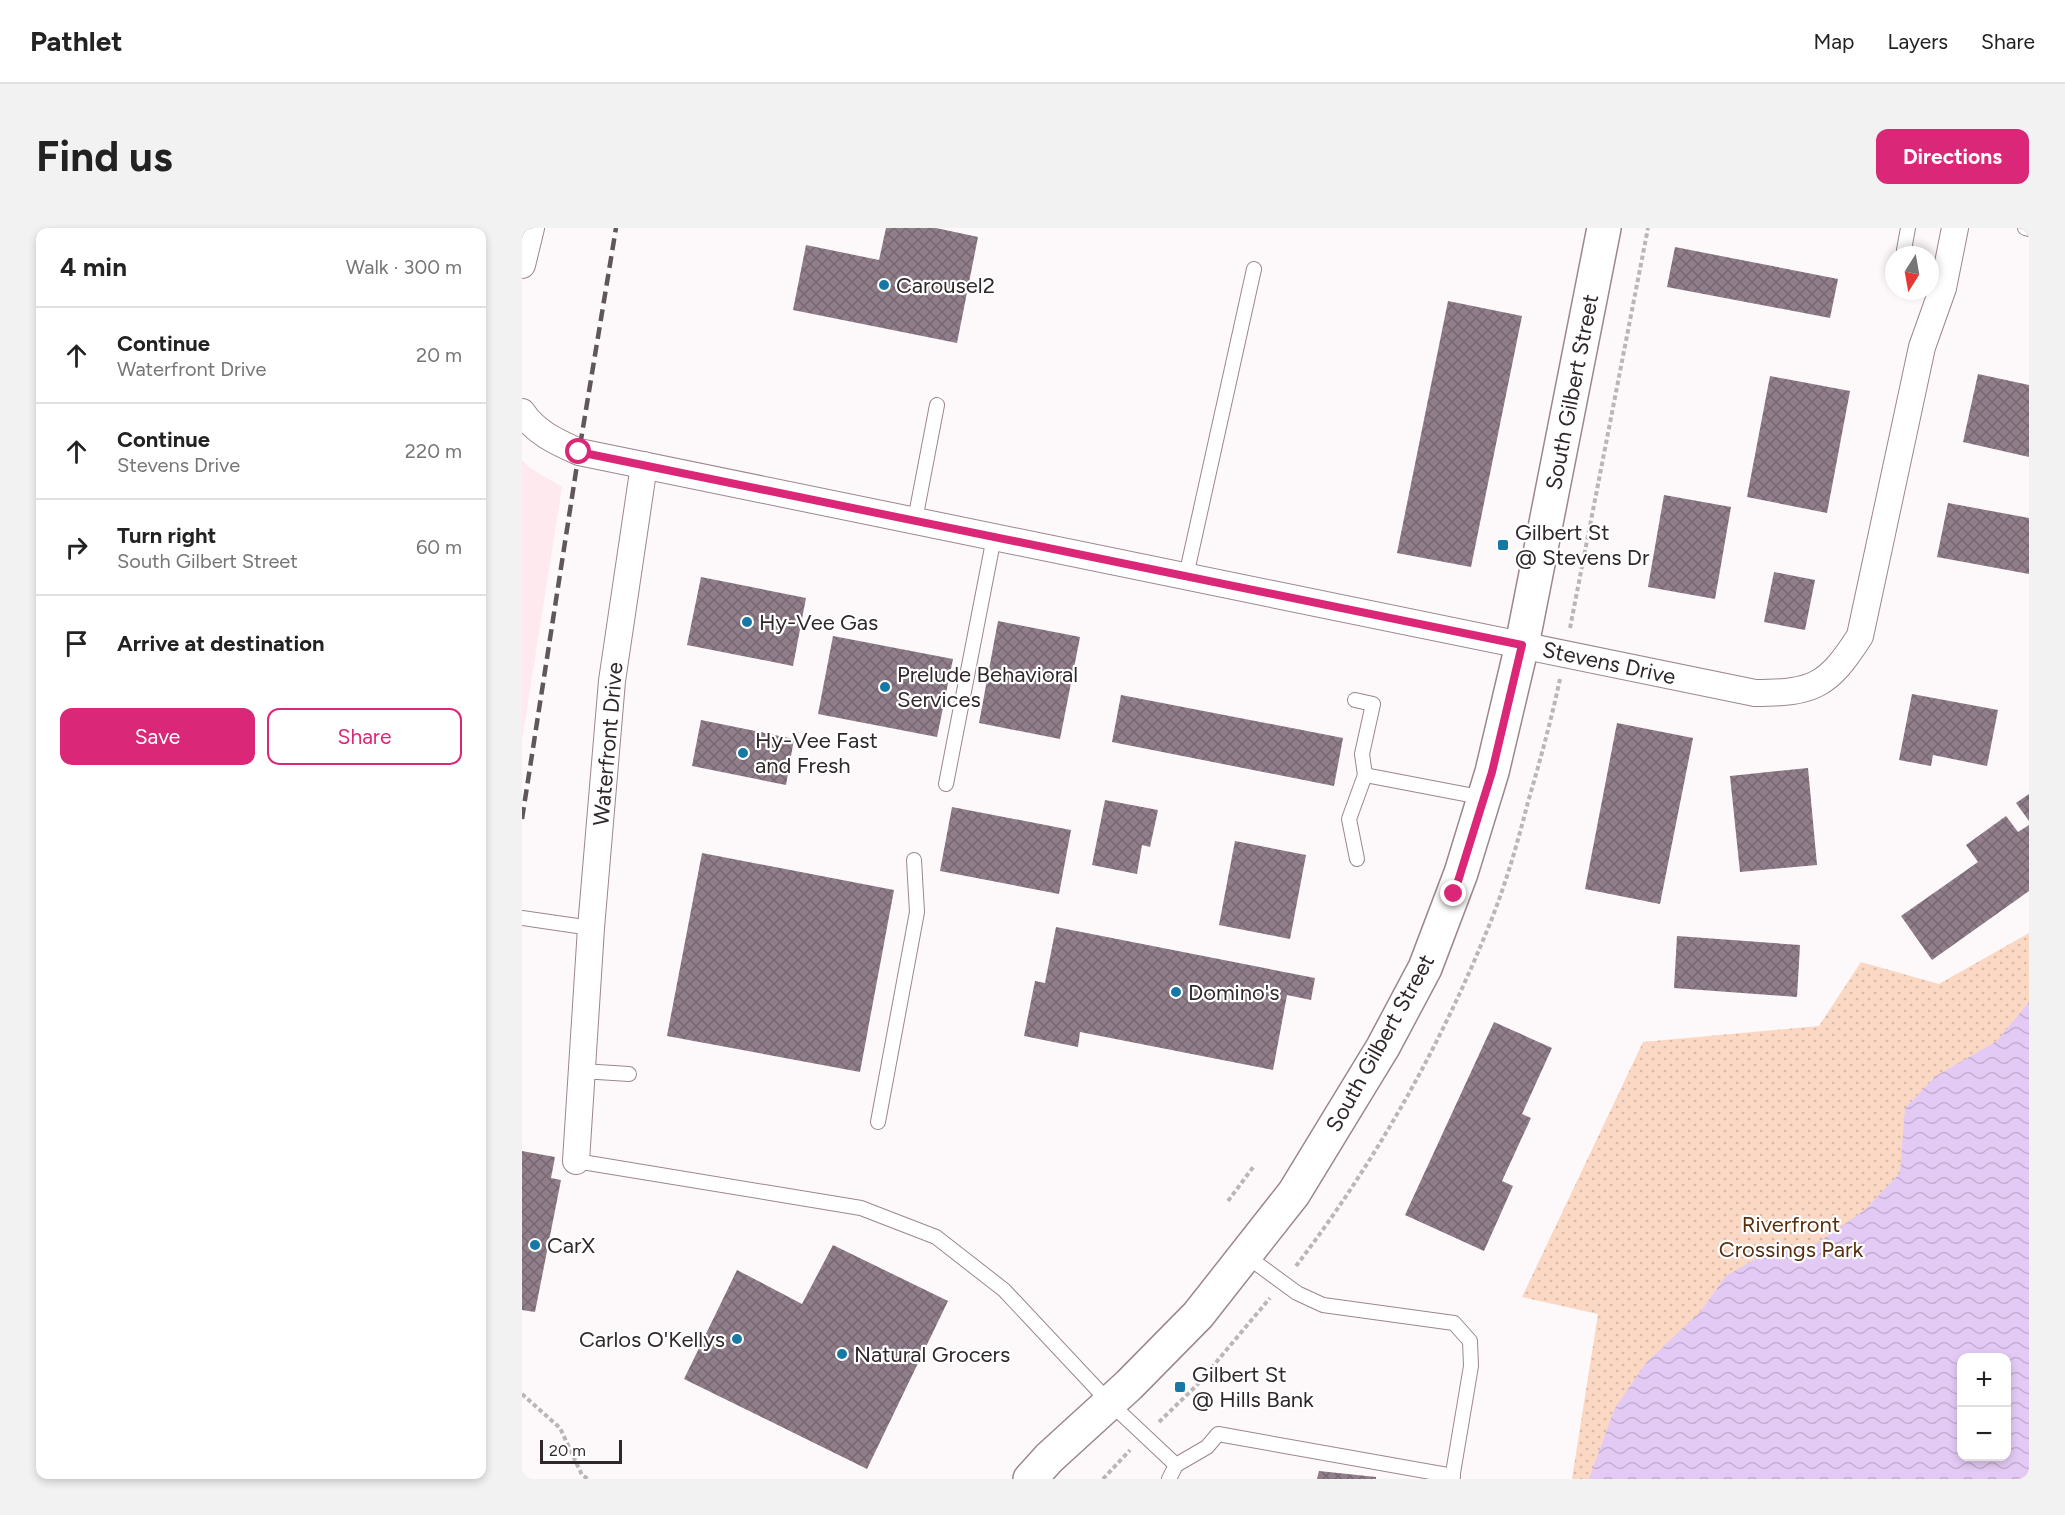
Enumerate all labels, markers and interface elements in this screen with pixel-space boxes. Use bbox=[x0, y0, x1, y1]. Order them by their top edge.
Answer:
text: Pathlet bbox=[30, 24, 122, 58]
text: Map bbox=[1814, 29, 1854, 54]
text: Layers bbox=[1887, 29, 1948, 54]
text: Share bbox=[1981, 29, 2035, 54]
button: Directions bbox=[1876, 129, 2029, 184]
text: Find us bbox=[36, 131, 173, 182]
north arrow bbox=[1885, 246, 1939, 300]
text: 4 min bbox=[60, 251, 127, 283]
text: Walk · 300 m bbox=[346, 255, 462, 279]
place label: Carousel2 bbox=[896, 272, 995, 299]
marker: Carousel2 bbox=[877, 278, 891, 292]
street label: South Gilbert Street bbox=[1540, 292, 1604, 492]
text: Continue bbox=[117, 330, 210, 357]
icon: ahead bbox=[60, 339, 93, 372]
text: 20 m bbox=[416, 343, 462, 367]
text: Waterfront Drive bbox=[117, 357, 266, 381]
text: Continue bbox=[117, 426, 210, 453]
icon: ahead bbox=[60, 435, 93, 468]
route start bbox=[565, 438, 591, 464]
text: 220 m bbox=[405, 439, 462, 463]
text: Stevens Drive bbox=[117, 453, 240, 477]
place label: Gilbert St @ Stevens Dr bbox=[1515, 519, 1650, 571]
text: Turn right bbox=[117, 522, 216, 549]
icon: right bbox=[60, 531, 93, 564]
text: 60 m bbox=[416, 535, 462, 559]
marker: Gilbert St @ Stevens Dr bbox=[1496, 538, 1510, 552]
text: South Gilbert Street bbox=[117, 549, 298, 573]
place label: Hy-Vee Gas bbox=[759, 609, 878, 636]
marker: Hy-Vee Gas bbox=[740, 615, 754, 629]
icon: arrive bbox=[60, 627, 93, 660]
text: Arrive at destination bbox=[117, 630, 325, 657]
street label: Stevens Drive bbox=[1540, 636, 1678, 690]
street label: Waterfront Drive bbox=[587, 661, 629, 827]
place label: Prelude Behavioral Services bbox=[897, 661, 1078, 713]
marker: Prelude Behavioral Services bbox=[878, 680, 892, 694]
button: Save bbox=[60, 708, 255, 765]
button: Share bbox=[267, 708, 462, 765]
place label: Hy-Vee Fast and Fresh bbox=[755, 727, 878, 779]
marker: Hy-Vee Fast and Fresh bbox=[736, 746, 750, 760]
route end bbox=[1440, 880, 1466, 906]
street label: South Gilbert Street bbox=[1320, 949, 1440, 1137]
place label: Domino's bbox=[1188, 979, 1279, 1006]
marker: Domino's bbox=[1169, 985, 1183, 999]
park label: Riverfront Crossings Park bbox=[1719, 1211, 1864, 1263]
place label: CarX bbox=[547, 1232, 596, 1259]
marker: CarX bbox=[528, 1238, 542, 1252]
place label: Carlos O'Kellys bbox=[579, 1326, 725, 1353]
marker: Carlos O'Kellys bbox=[730, 1332, 744, 1346]
place label: Natural Grocers bbox=[854, 1341, 1010, 1368]
marker: Natural Grocers bbox=[835, 1347, 849, 1361]
map controls bbox=[1957, 1353, 2011, 1461]
button: + bbox=[1957, 1353, 2011, 1407]
place label: Gilbert St @ Hills Bank bbox=[1192, 1361, 1314, 1413]
marker: Gilbert St @ Hills Bank bbox=[1173, 1380, 1187, 1394]
button: − bbox=[1957, 1407, 2011, 1461]
scale bar bbox=[540, 1437, 622, 1464]
text: 20 m bbox=[549, 1441, 586, 1460]

